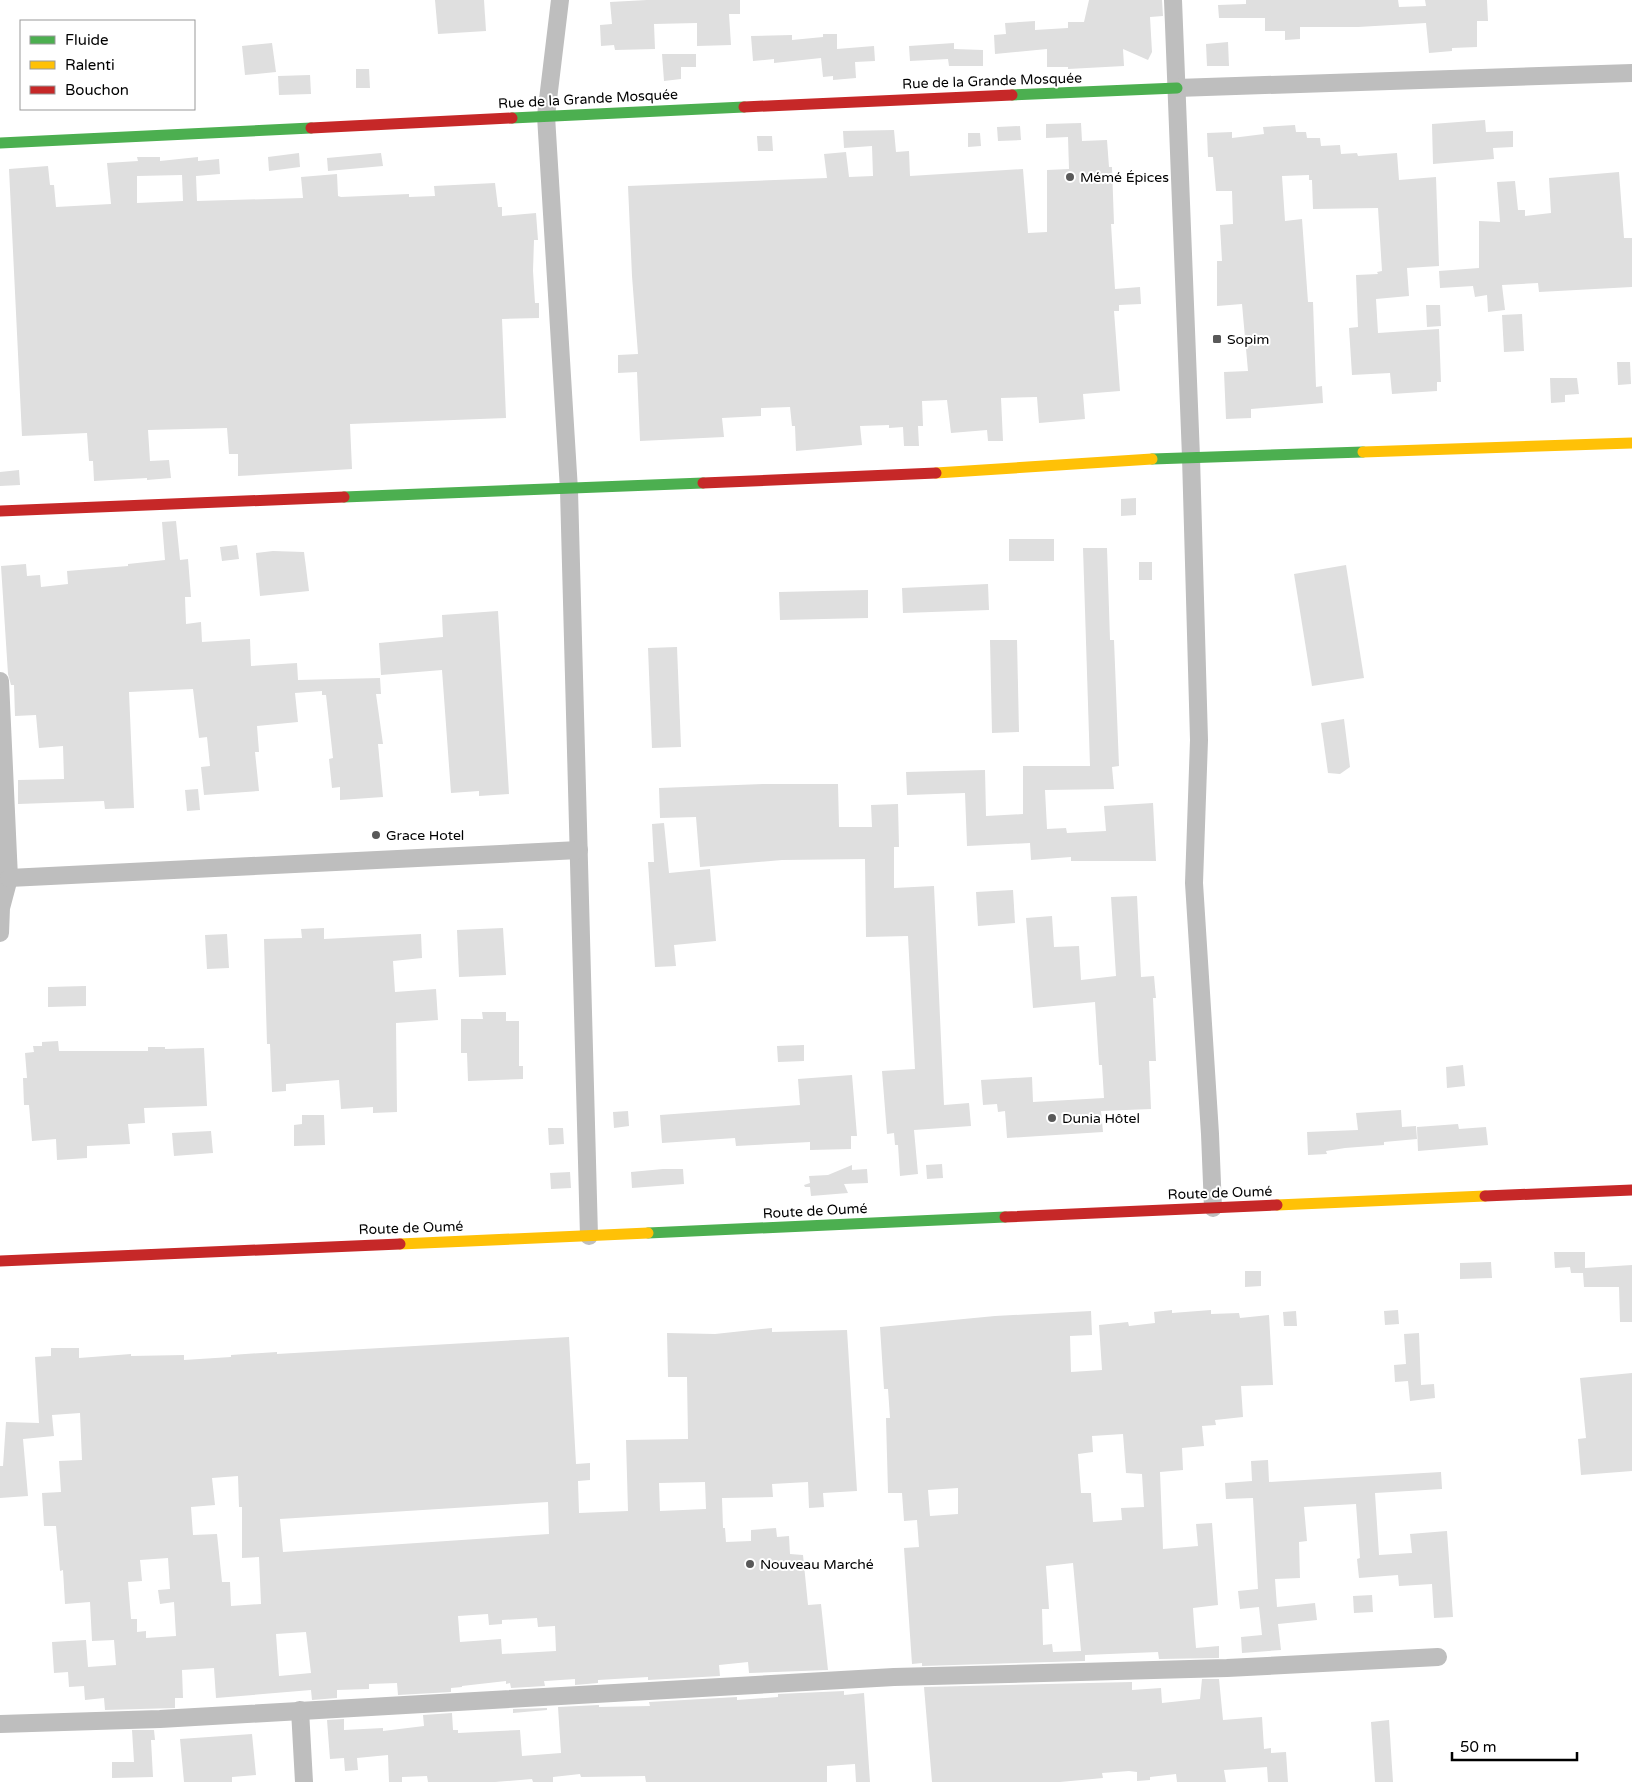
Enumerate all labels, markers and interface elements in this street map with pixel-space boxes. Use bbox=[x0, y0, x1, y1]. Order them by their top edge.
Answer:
legend bbox=[20, 20, 195, 110]
text: Fluide bbox=[65, 31, 109, 49]
text: Ralenti bbox=[65, 56, 115, 74]
street label: Rue de la Grande Mosquée bbox=[902, 69, 1082, 93]
text: Bouchon bbox=[65, 81, 129, 99]
street label: Rue de la Grande Mosquée bbox=[498, 86, 678, 112]
place label: Mémé Épices bbox=[1080, 169, 1169, 186]
marker: Mémé Épices bbox=[1064, 171, 1076, 183]
place label: Sopim bbox=[1227, 331, 1269, 348]
marker: Sopim bbox=[1211, 333, 1223, 345]
place label: Grace Hotel bbox=[386, 827, 464, 844]
marker: Grace Hotel bbox=[370, 829, 382, 841]
place label: Dunia Hôtel bbox=[1062, 1110, 1140, 1127]
marker: Dunia Hôtel bbox=[1046, 1112, 1058, 1124]
street label: Route de Oumé bbox=[1167, 1183, 1273, 1203]
street label: Route de Oumé bbox=[762, 1200, 868, 1222]
street label: Route de Oumé bbox=[358, 1218, 464, 1238]
place label: Nouveau Marché bbox=[760, 1556, 874, 1573]
marker: Nouveau Marché bbox=[744, 1558, 756, 1570]
scale bar bbox=[1452, 1730, 1577, 1762]
text: 50 m bbox=[1460, 1738, 1497, 1756]

